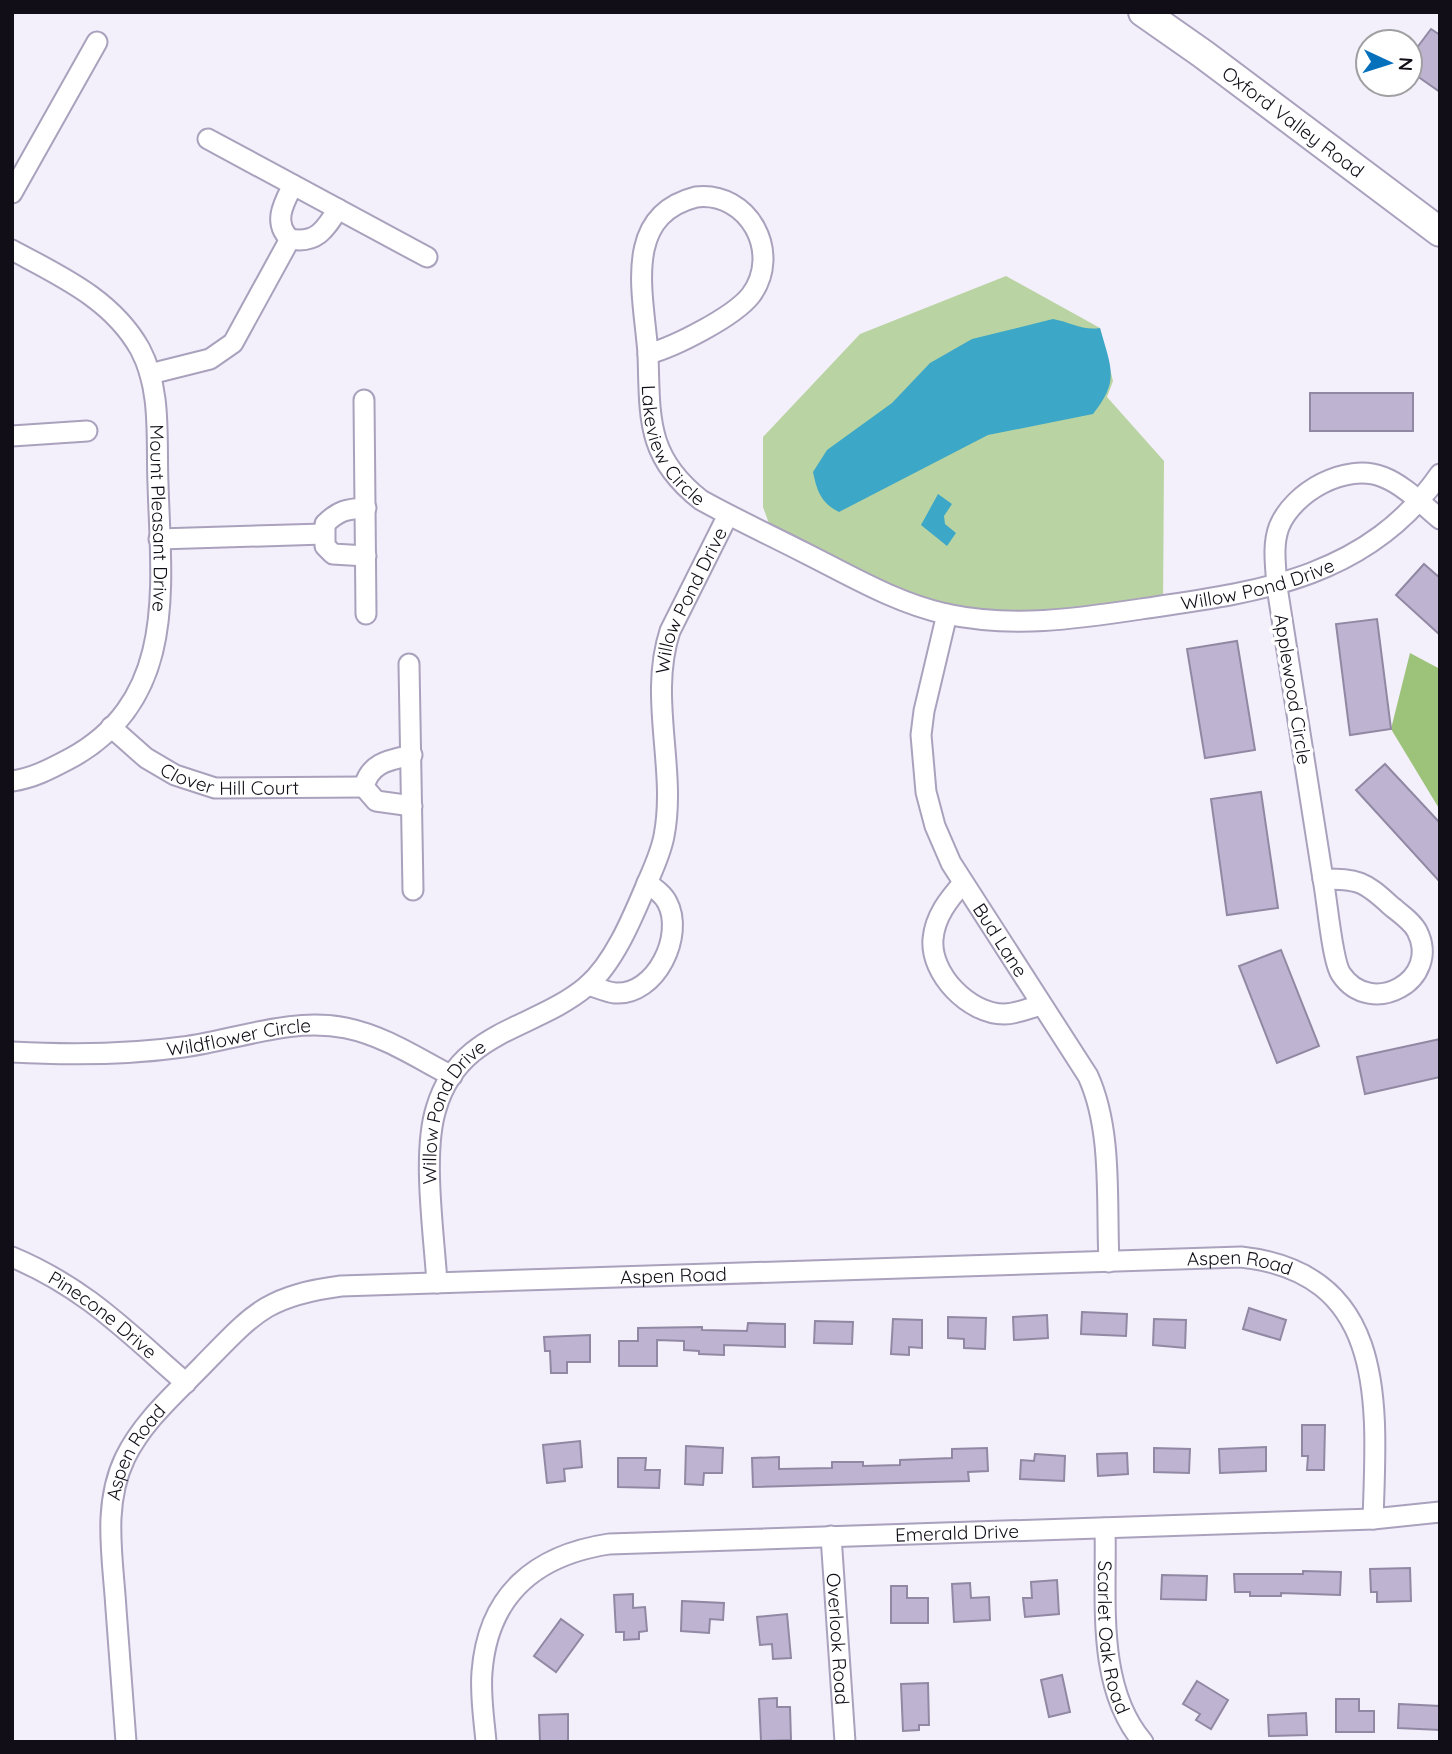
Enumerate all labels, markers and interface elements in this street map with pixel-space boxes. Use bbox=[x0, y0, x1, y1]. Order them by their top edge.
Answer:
north arrow bbox=[1354, 28, 1424, 98]
text: N bbox=[1394, 56, 1418, 72]
street label: Oxford Valley Road bbox=[1218, 61, 1369, 183]
street label: Lakeview Circle bbox=[637, 384, 710, 511]
street label: Mount Pleasant Drive bbox=[145, 424, 173, 613]
street label: Willow Pond Drive bbox=[650, 523, 732, 675]
street label: Willow Pond Drive bbox=[1179, 553, 1338, 615]
street label: Applewood Circle bbox=[1269, 612, 1317, 766]
street label: Clover Hill Court bbox=[156, 757, 299, 800]
street label: Bud Lane bbox=[968, 898, 1033, 981]
street label: Wildflower Circle bbox=[165, 1013, 312, 1061]
street label: Willow Pond Drive bbox=[417, 1034, 490, 1184]
street label: Aspen Road bbox=[1186, 1245, 1296, 1280]
street label: Aspen Road bbox=[620, 1262, 727, 1289]
street label: Pinecone Drive bbox=[44, 1265, 162, 1364]
street label: Aspen Road bbox=[101, 1399, 170, 1502]
street label: Emerald Drive bbox=[895, 1519, 1020, 1547]
street label: Scarlet Oak Road bbox=[1093, 1561, 1135, 1718]
street label: Overlook Road bbox=[822, 1572, 854, 1706]

